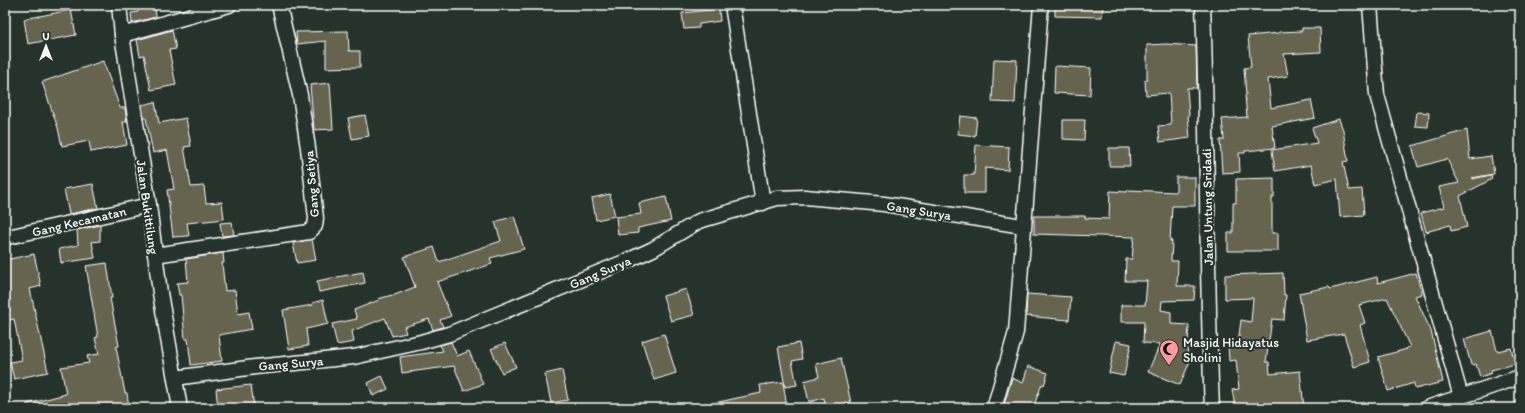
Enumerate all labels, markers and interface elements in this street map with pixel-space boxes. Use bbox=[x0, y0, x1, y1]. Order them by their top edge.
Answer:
north arrow bbox=[26, 26, 66, 66]
text: U bbox=[42, 30, 50, 43]
street label: Jalan Untung Sridadi bbox=[1199, 148, 1216, 266]
street label: Gang Setiya bbox=[301, 150, 322, 218]
street label: Jalan Bukittilung bbox=[133, 159, 162, 256]
street label: Gang Surya bbox=[886, 198, 952, 223]
street label: Gang Kecamatan bbox=[31, 203, 128, 240]
street label: Gang Surya bbox=[567, 253, 633, 292]
place label: Masjid Hidayatus Sholini bbox=[1183, 335, 1279, 365]
mosque icon: Masjid Hidayatus Sholini bbox=[1158, 338, 1180, 366]
street label: Gang Surya bbox=[258, 353, 324, 374]

